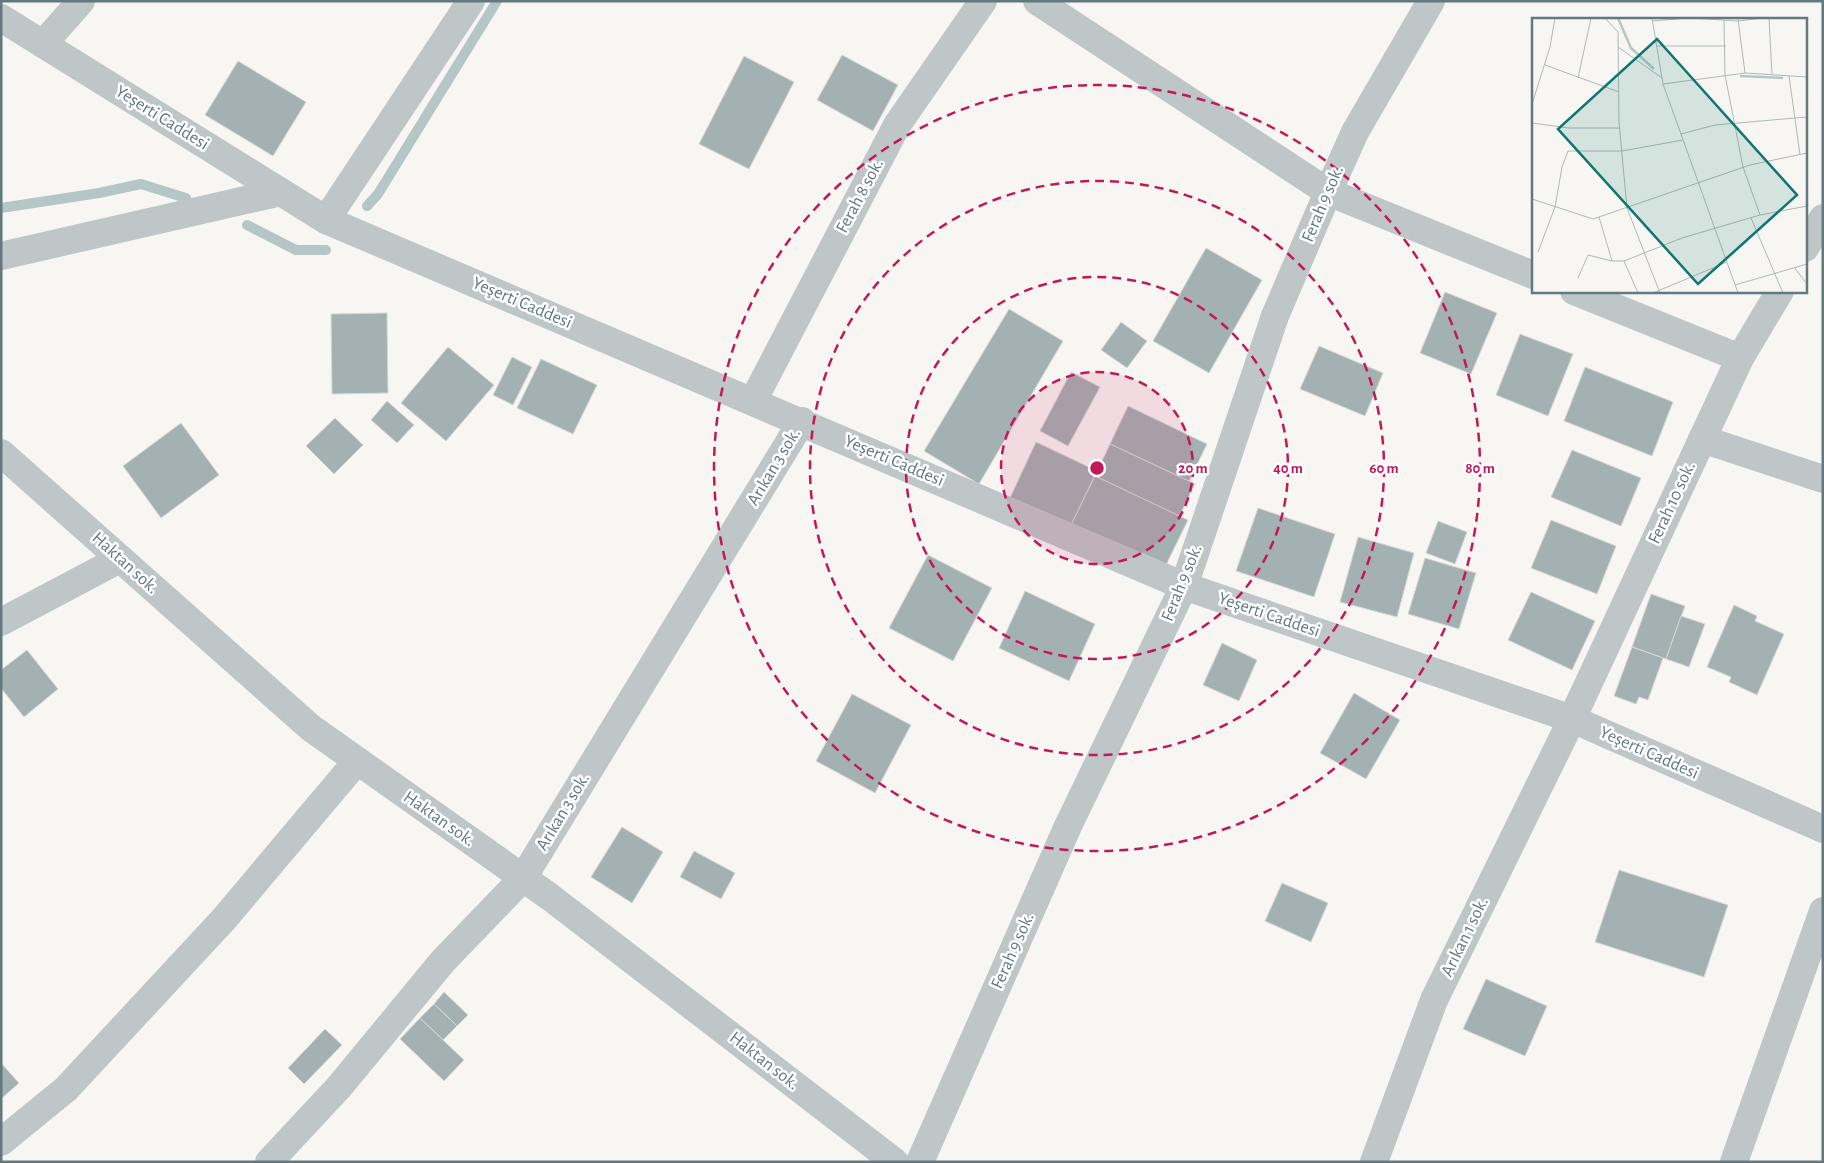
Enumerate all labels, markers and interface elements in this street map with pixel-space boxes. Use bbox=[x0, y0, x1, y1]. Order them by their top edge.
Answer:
inset map bbox=[1532, 18, 1806, 292]
street label: Yeşerti Caddesi bbox=[112, 82, 212, 154]
street label: Ferah 8 sok. bbox=[833, 156, 887, 236]
street label: Ferah 9 sok. bbox=[1299, 163, 1347, 245]
street label: Yeşerti Caddesi bbox=[470, 274, 574, 332]
street label: Arıkan 3 sok. bbox=[744, 425, 804, 509]
street label: Yeşerti Caddesi bbox=[842, 432, 946, 490]
centre of rings bbox=[1088, 459, 1106, 477]
street label: Ferah 10 sok. bbox=[1645, 459, 1699, 547]
text: 20 m bbox=[1178, 461, 1208, 476]
text: 40 m bbox=[1273, 461, 1303, 476]
text: 60 m bbox=[1369, 461, 1399, 476]
text: 80 m bbox=[1465, 461, 1495, 476]
street label: Haktan sok. bbox=[88, 529, 162, 597]
street label: Ferah 9 sok. bbox=[1158, 542, 1206, 624]
street label: Yeşerti Caddesi bbox=[1216, 589, 1322, 641]
street label: Yeşerti Caddesi bbox=[1597, 723, 1701, 783]
street label: Arıkan 3 sok. bbox=[533, 770, 593, 854]
street label: Haktan sok. bbox=[400, 788, 478, 850]
street label: Arıkan 1 sok. bbox=[1438, 895, 1492, 979]
street label: Ferah 9 sok. bbox=[988, 910, 1038, 992]
street label: Haktan sok. bbox=[726, 1029, 802, 1093]

